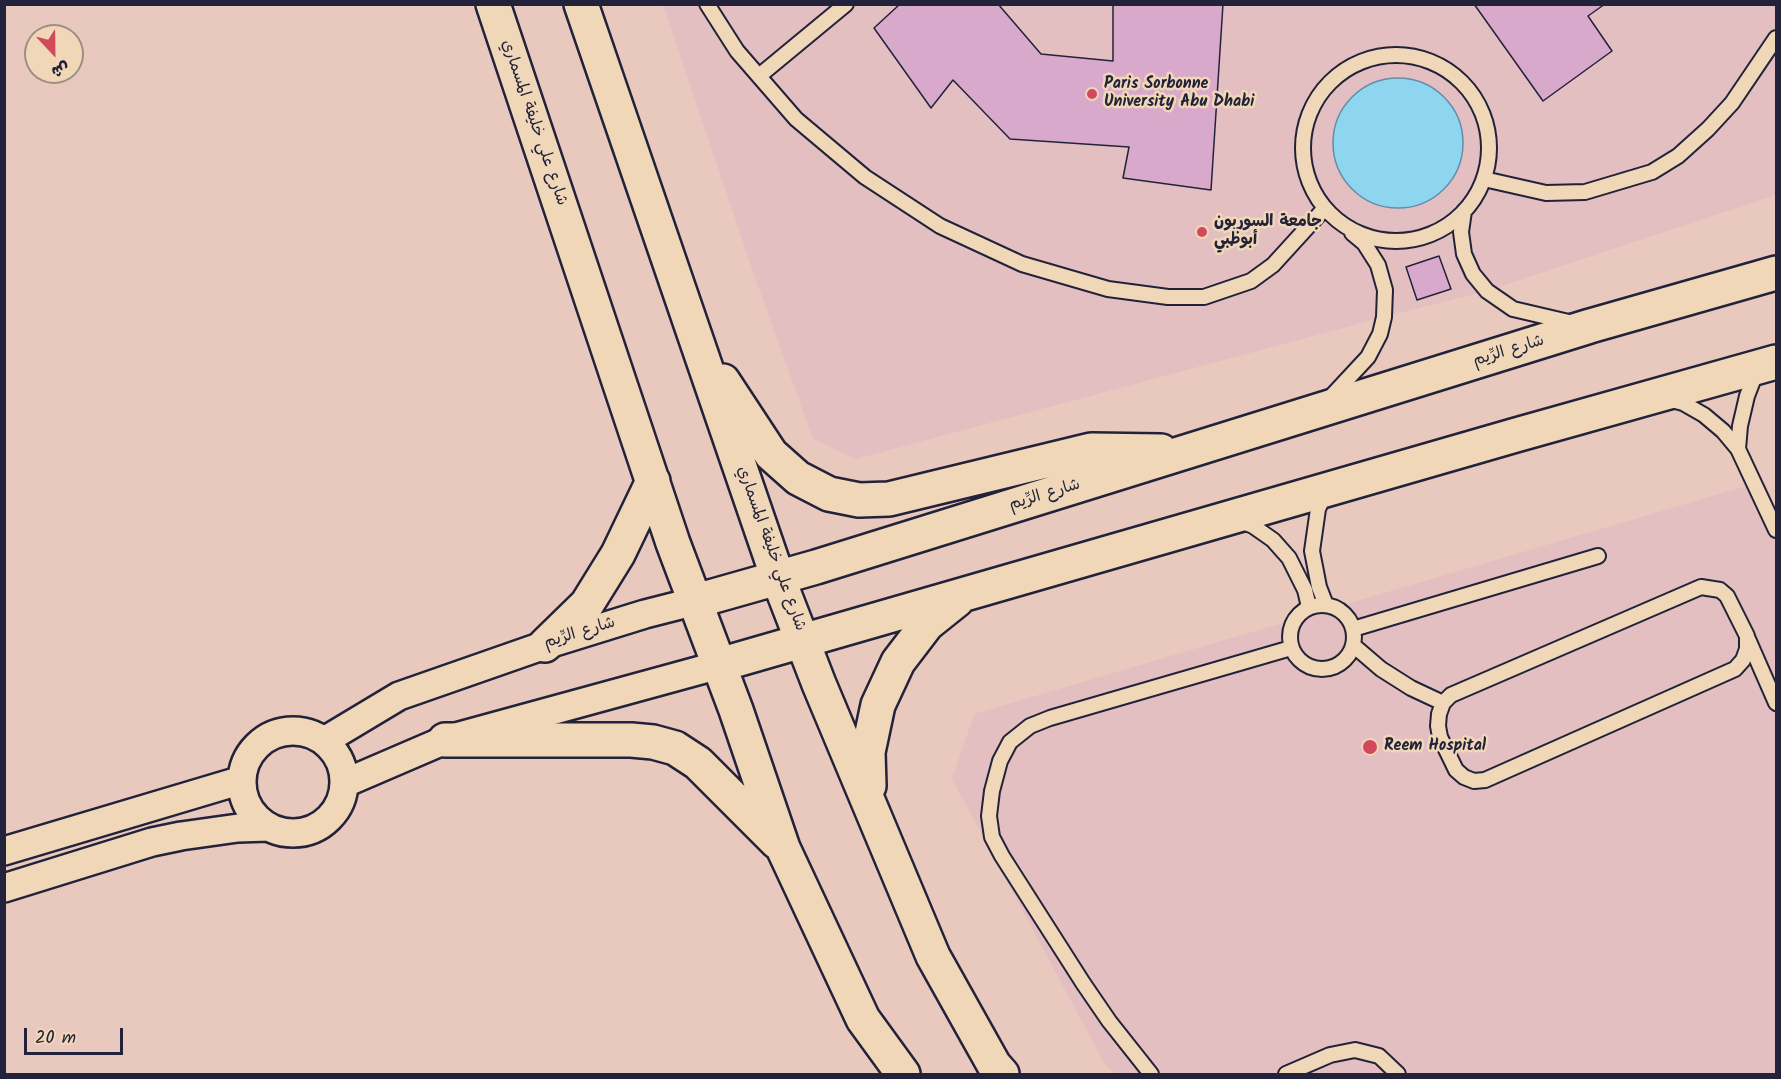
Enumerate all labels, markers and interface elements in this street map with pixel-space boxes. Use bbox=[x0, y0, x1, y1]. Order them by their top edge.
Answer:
north arrow bbox=[24, 24, 84, 84]
street label: شارع علي خليفة المسماري bbox=[496, 38, 570, 208]
text: ش bbox=[47, 54, 73, 84]
place label: Paris Sorbonne University Abu Dhabi bbox=[1104, 75, 1254, 113]
marker: Paris Sorbonne University Abu Dhabi bbox=[1085, 87, 1099, 101]
place label: جامعة السوربون أبوظبي bbox=[1214, 213, 1322, 251]
marker: جامعة السوربون أبوظبي bbox=[1195, 225, 1209, 239]
street label: شارع الرِّيم bbox=[1471, 332, 1547, 372]
street label: شارع علي خليفة المسماري bbox=[731, 464, 809, 634]
street label: شارع الرِّيم bbox=[1007, 476, 1083, 516]
street label: شارع الرِّيم bbox=[542, 614, 618, 654]
place label: Reem Hospital bbox=[1384, 737, 1486, 757]
marker: Reem Hospital bbox=[1361, 738, 1379, 756]
scale bar bbox=[27, 1016, 126, 1054]
text: 20 m bbox=[35, 1024, 76, 1053]

